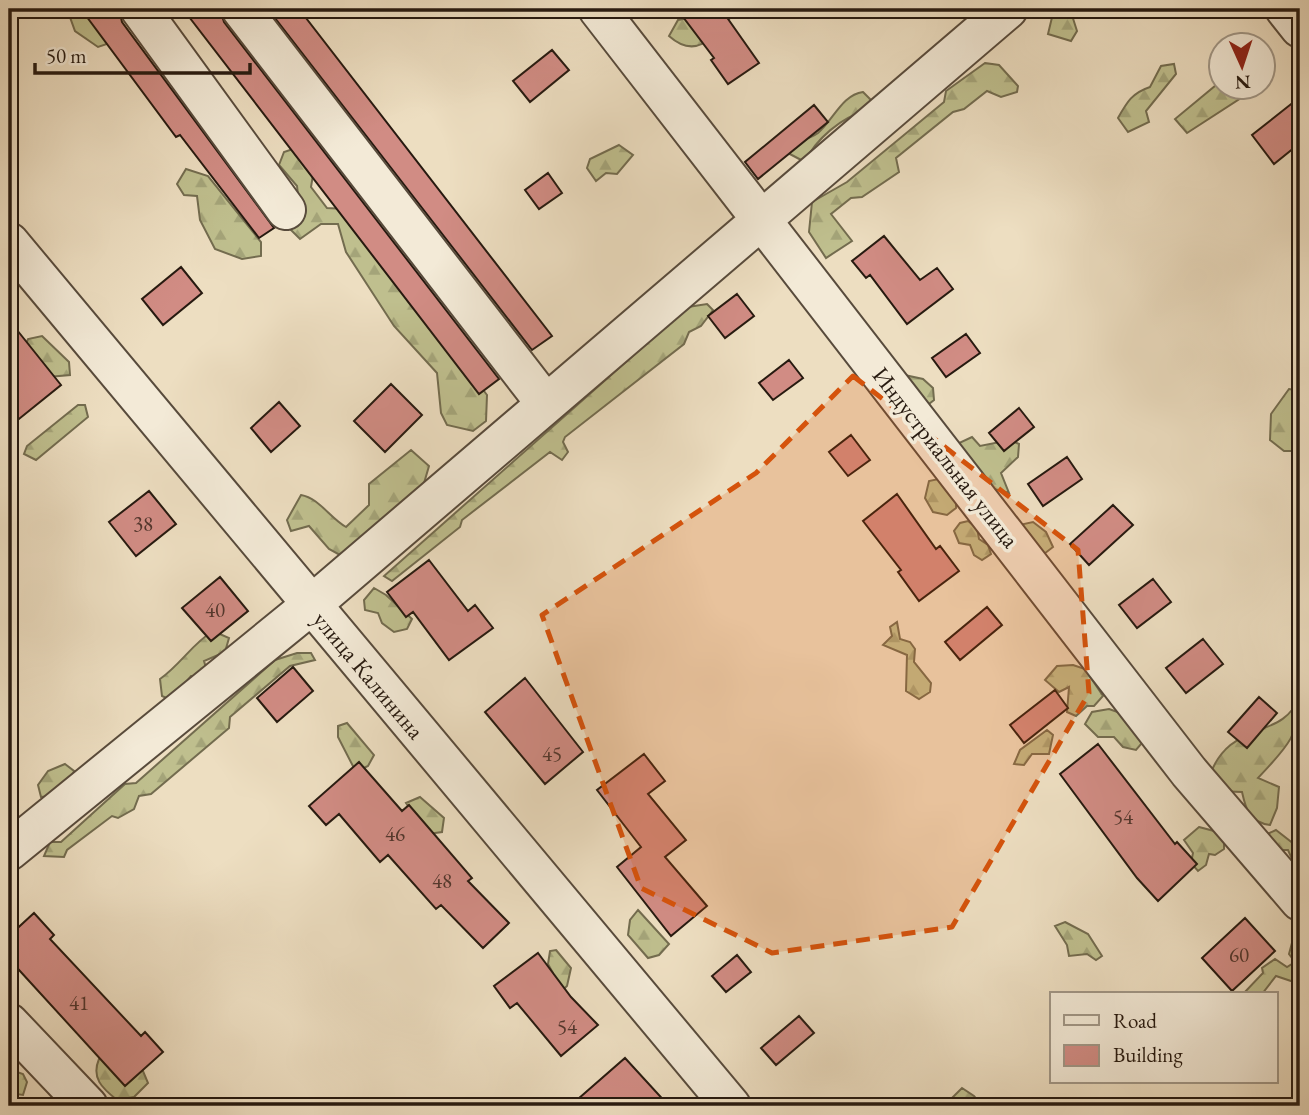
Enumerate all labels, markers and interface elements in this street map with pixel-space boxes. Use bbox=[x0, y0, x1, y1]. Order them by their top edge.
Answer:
scale bar bbox=[35, 32, 250, 76]
north arrow bbox=[1208, 32, 1278, 102]
text: 50 m bbox=[46, 42, 87, 69]
text: N bbox=[1234, 70, 1251, 95]
street label: Индустриальная улица bbox=[866, 360, 1027, 554]
house number: 38 bbox=[133, 510, 153, 537]
house number: 40 bbox=[205, 596, 225, 623]
street label: улица Калинина bbox=[306, 605, 432, 746]
house number: 45 bbox=[542, 740, 562, 767]
house number: 54 bbox=[1113, 803, 1134, 830]
house number: 46 bbox=[385, 820, 405, 847]
house number: 48 bbox=[432, 867, 452, 894]
house number: 60 bbox=[1229, 941, 1249, 968]
house number: 41 bbox=[69, 989, 89, 1016]
legend bbox=[1050, 992, 1278, 1084]
text: Road bbox=[1113, 1007, 1157, 1034]
house number: 54 bbox=[557, 1013, 578, 1040]
text: Building bbox=[1113, 1041, 1183, 1068]

